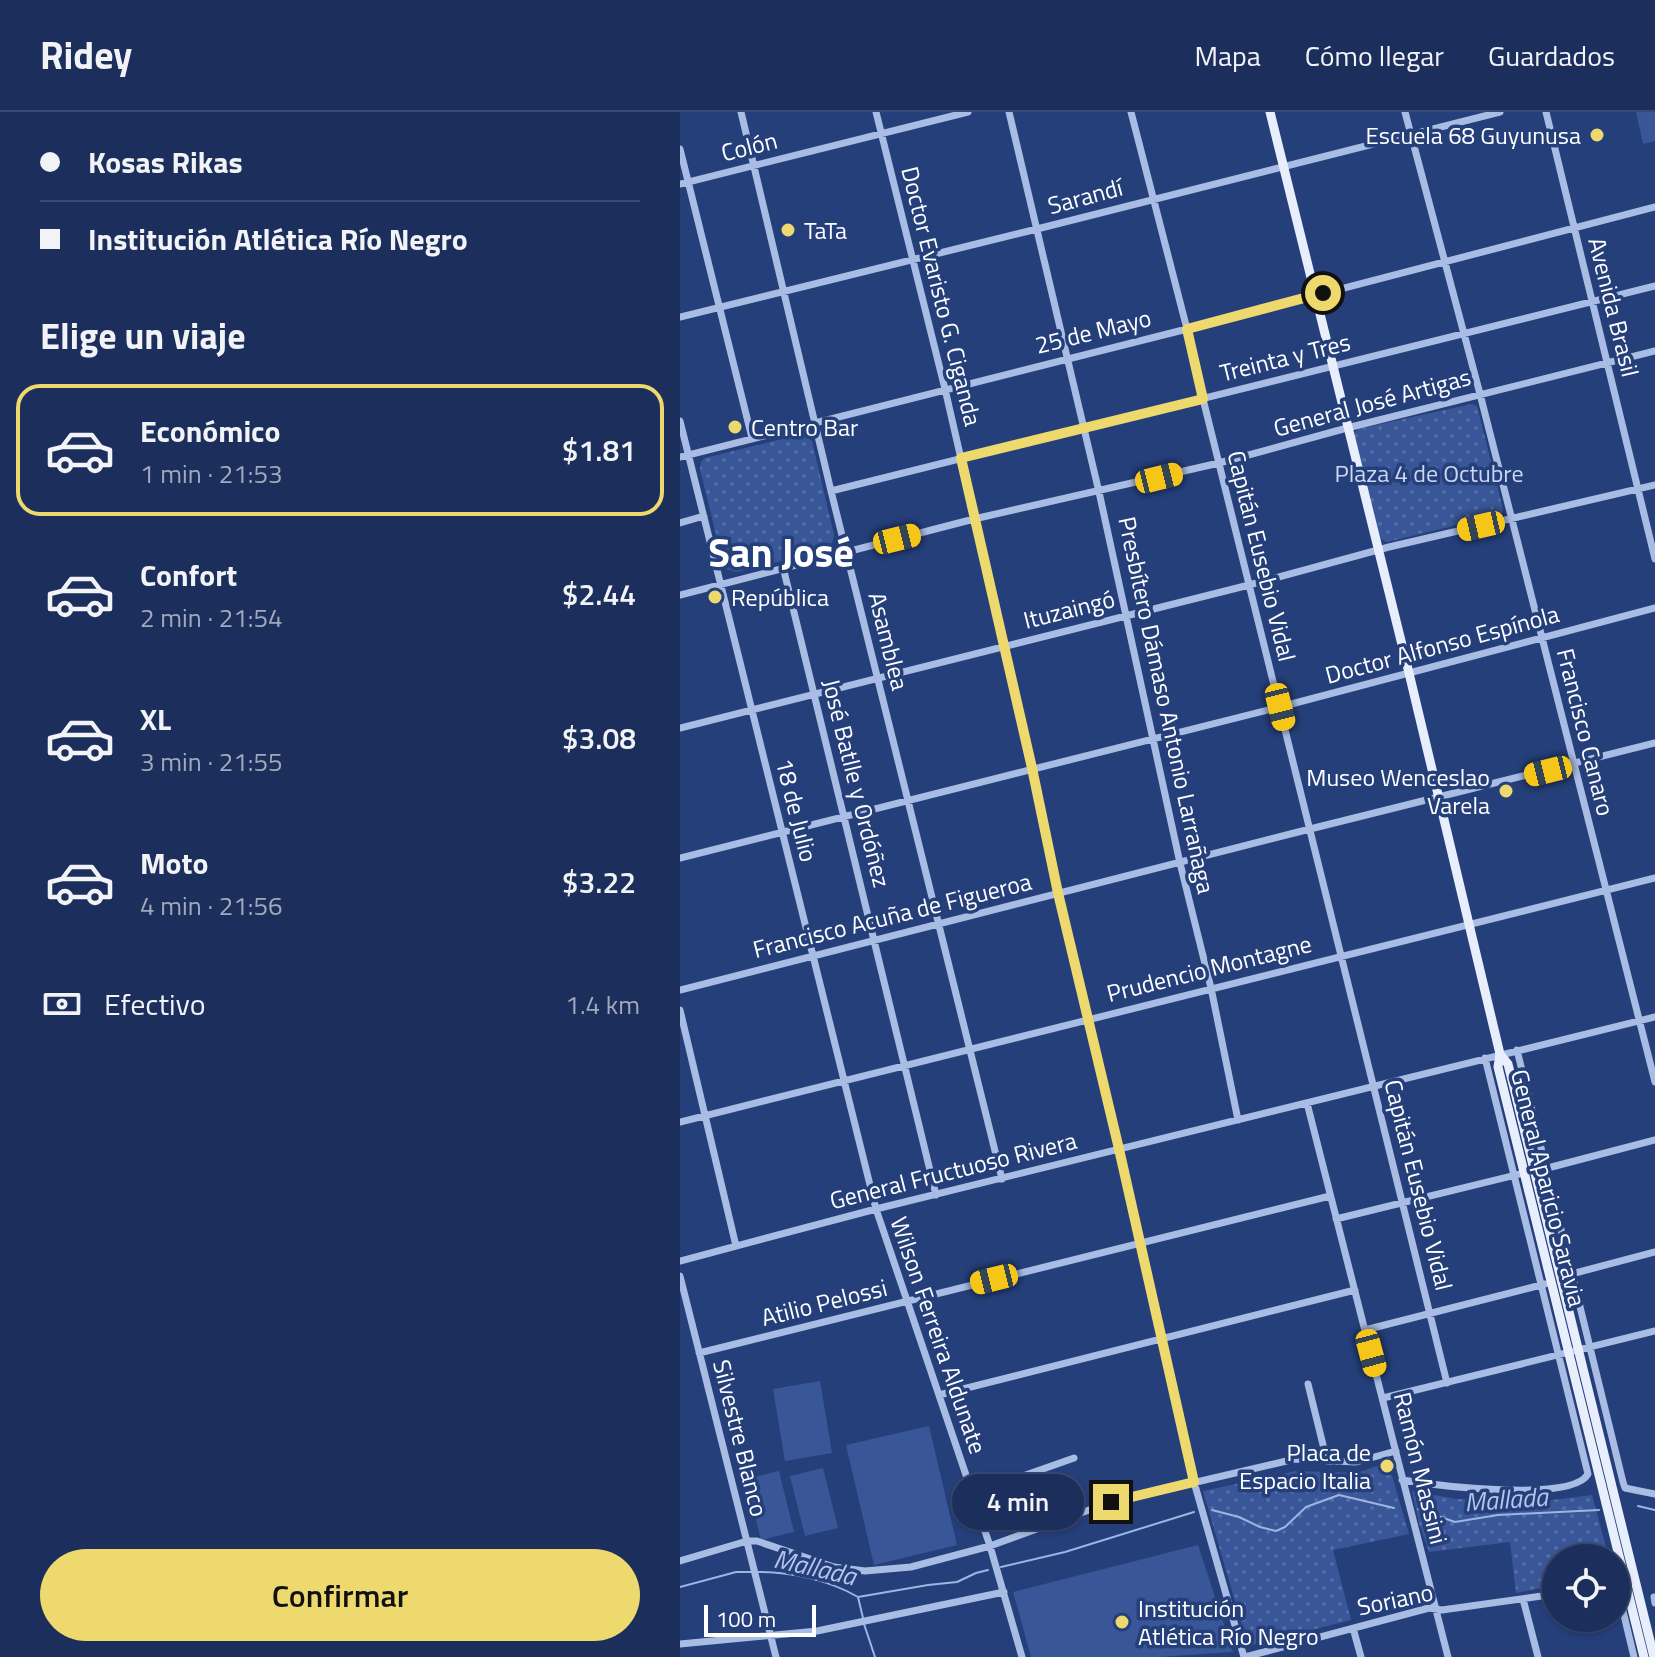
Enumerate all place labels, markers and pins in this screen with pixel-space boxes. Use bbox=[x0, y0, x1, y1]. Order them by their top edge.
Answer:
place label: Escuela 68 Guyunusa bbox=[1366, 117, 1581, 153]
marker: Escuela 68 Guyunusa bbox=[1588, 126, 1606, 144]
place label: TaTa bbox=[804, 212, 847, 248]
marker: TaTa bbox=[779, 221, 797, 239]
place label: Centro Bar bbox=[751, 409, 858, 445]
marker: Centro Bar bbox=[726, 418, 744, 436]
place label: República bbox=[731, 579, 829, 615]
marker: República bbox=[706, 588, 724, 606]
place label: Museo Wenceslao Varela bbox=[1306, 759, 1490, 823]
marker: Museo Wenceslao Varela bbox=[1497, 782, 1515, 800]
place label: Placa de Espacio Italia bbox=[1239, 1434, 1371, 1498]
marker: Placa de Espacio Italia bbox=[1378, 1457, 1396, 1475]
place label: Institución Atlética Río Negro bbox=[1138, 1590, 1319, 1654]
marker: Institución Atlética Río Negro bbox=[1113, 1613, 1131, 1631]

